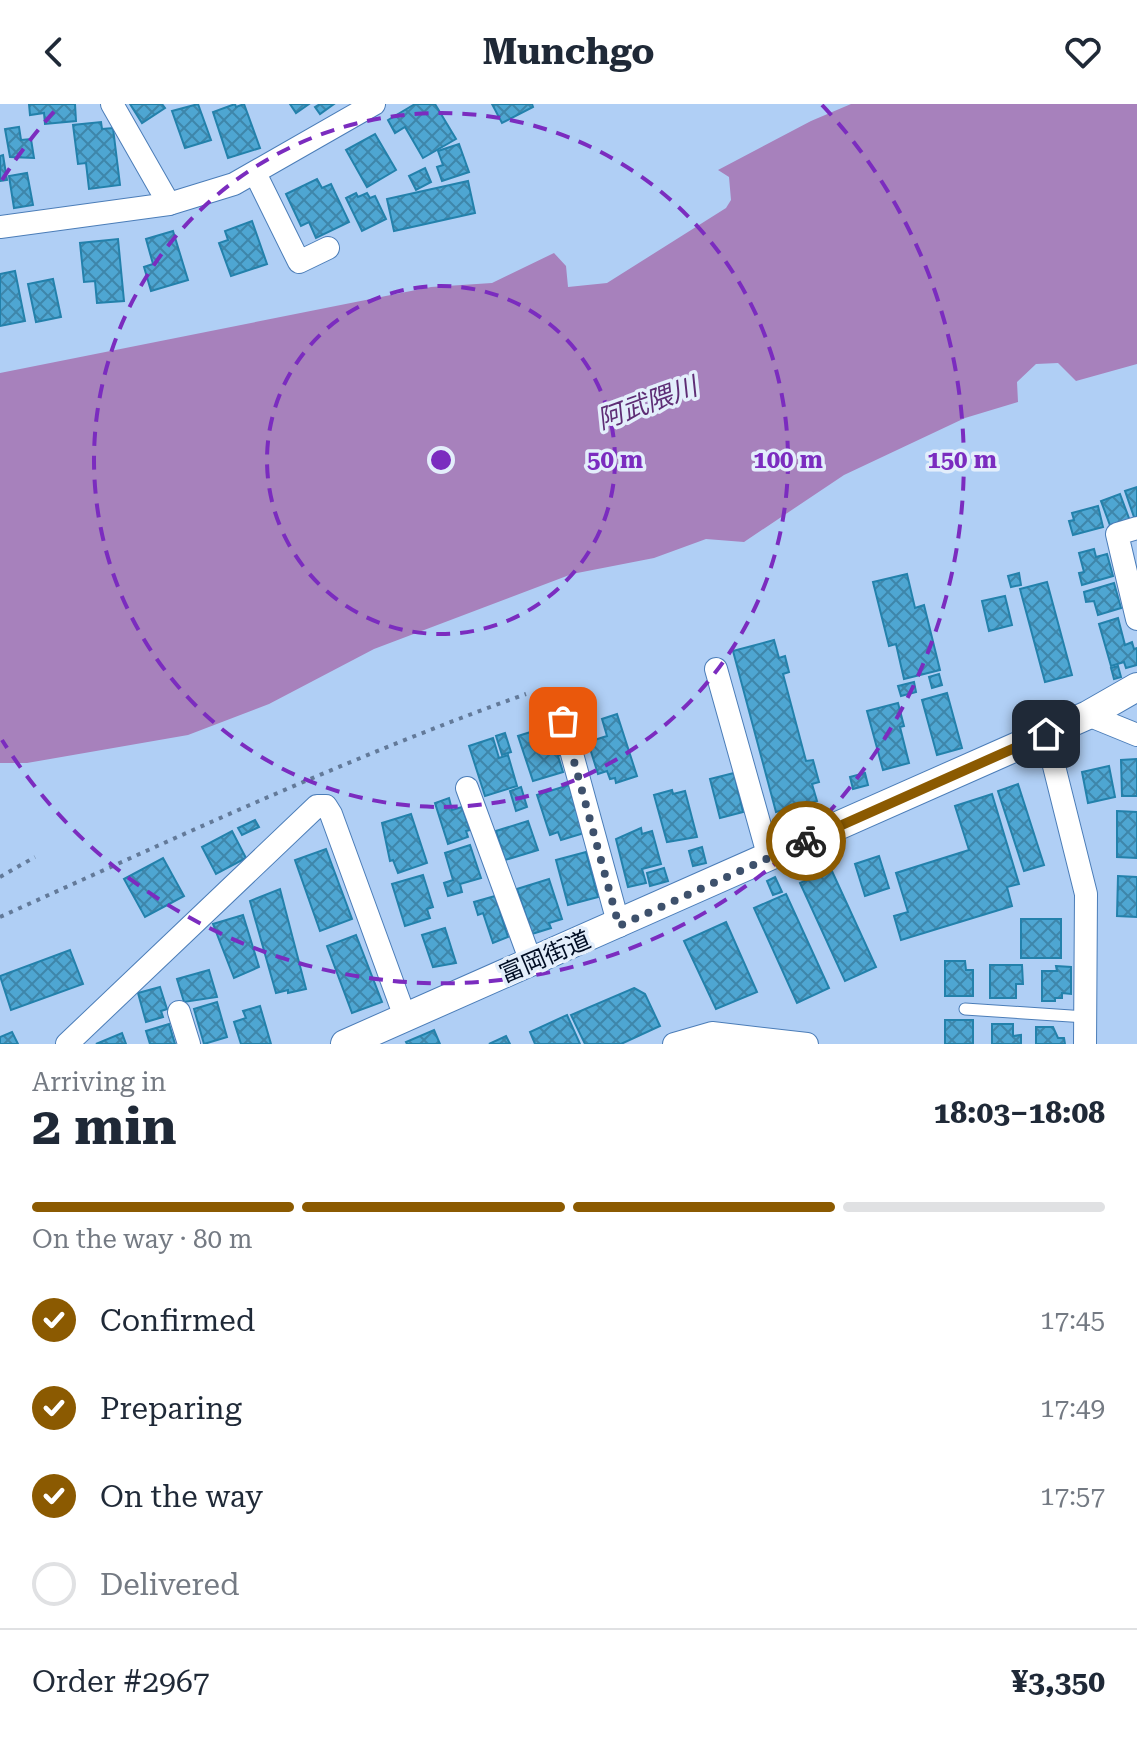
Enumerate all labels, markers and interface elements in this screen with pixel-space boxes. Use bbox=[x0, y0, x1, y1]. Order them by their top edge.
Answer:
icon: back bbox=[32, 30, 76, 74]
icon: heart bbox=[1061, 30, 1105, 74]
text: Munchgo bbox=[483, 31, 654, 73]
water label: 阿武隈川 bbox=[593, 370, 704, 435]
centre of rings bbox=[427, 446, 455, 474]
text: 50 m bbox=[587, 446, 643, 474]
text: 100 m bbox=[753, 446, 823, 474]
text: 150 m bbox=[927, 446, 997, 474]
pin bbox=[529, 687, 597, 755]
icon: bag bbox=[541, 699, 585, 743]
pin bbox=[1012, 700, 1080, 768]
icon: home bbox=[1024, 712, 1068, 756]
courier bbox=[766, 801, 846, 881]
icon: bike bbox=[784, 819, 828, 863]
street label: 富岡街道 bbox=[495, 925, 595, 989]
text: Arriving in bbox=[32, 1067, 166, 1097]
text: 18:03–18:08 bbox=[933, 1095, 1105, 1130]
text: 2 min bbox=[32, 1096, 177, 1157]
text: On the way · 80 m bbox=[32, 1224, 252, 1254]
icon: check bbox=[32, 1298, 76, 1342]
text: Confirmed bbox=[100, 1303, 255, 1338]
text: 17:45 bbox=[1040, 1305, 1105, 1335]
icon: check bbox=[32, 1386, 76, 1430]
text: Preparing bbox=[100, 1391, 242, 1426]
text: 17:49 bbox=[1040, 1393, 1105, 1423]
icon: check bbox=[32, 1474, 76, 1518]
text: On the way bbox=[100, 1479, 263, 1514]
text: 17:57 bbox=[1040, 1481, 1105, 1511]
text: Delivered bbox=[100, 1567, 239, 1602]
text: Order #2967 bbox=[32, 1664, 210, 1699]
text: ¥3,350 bbox=[1011, 1664, 1105, 1699]

